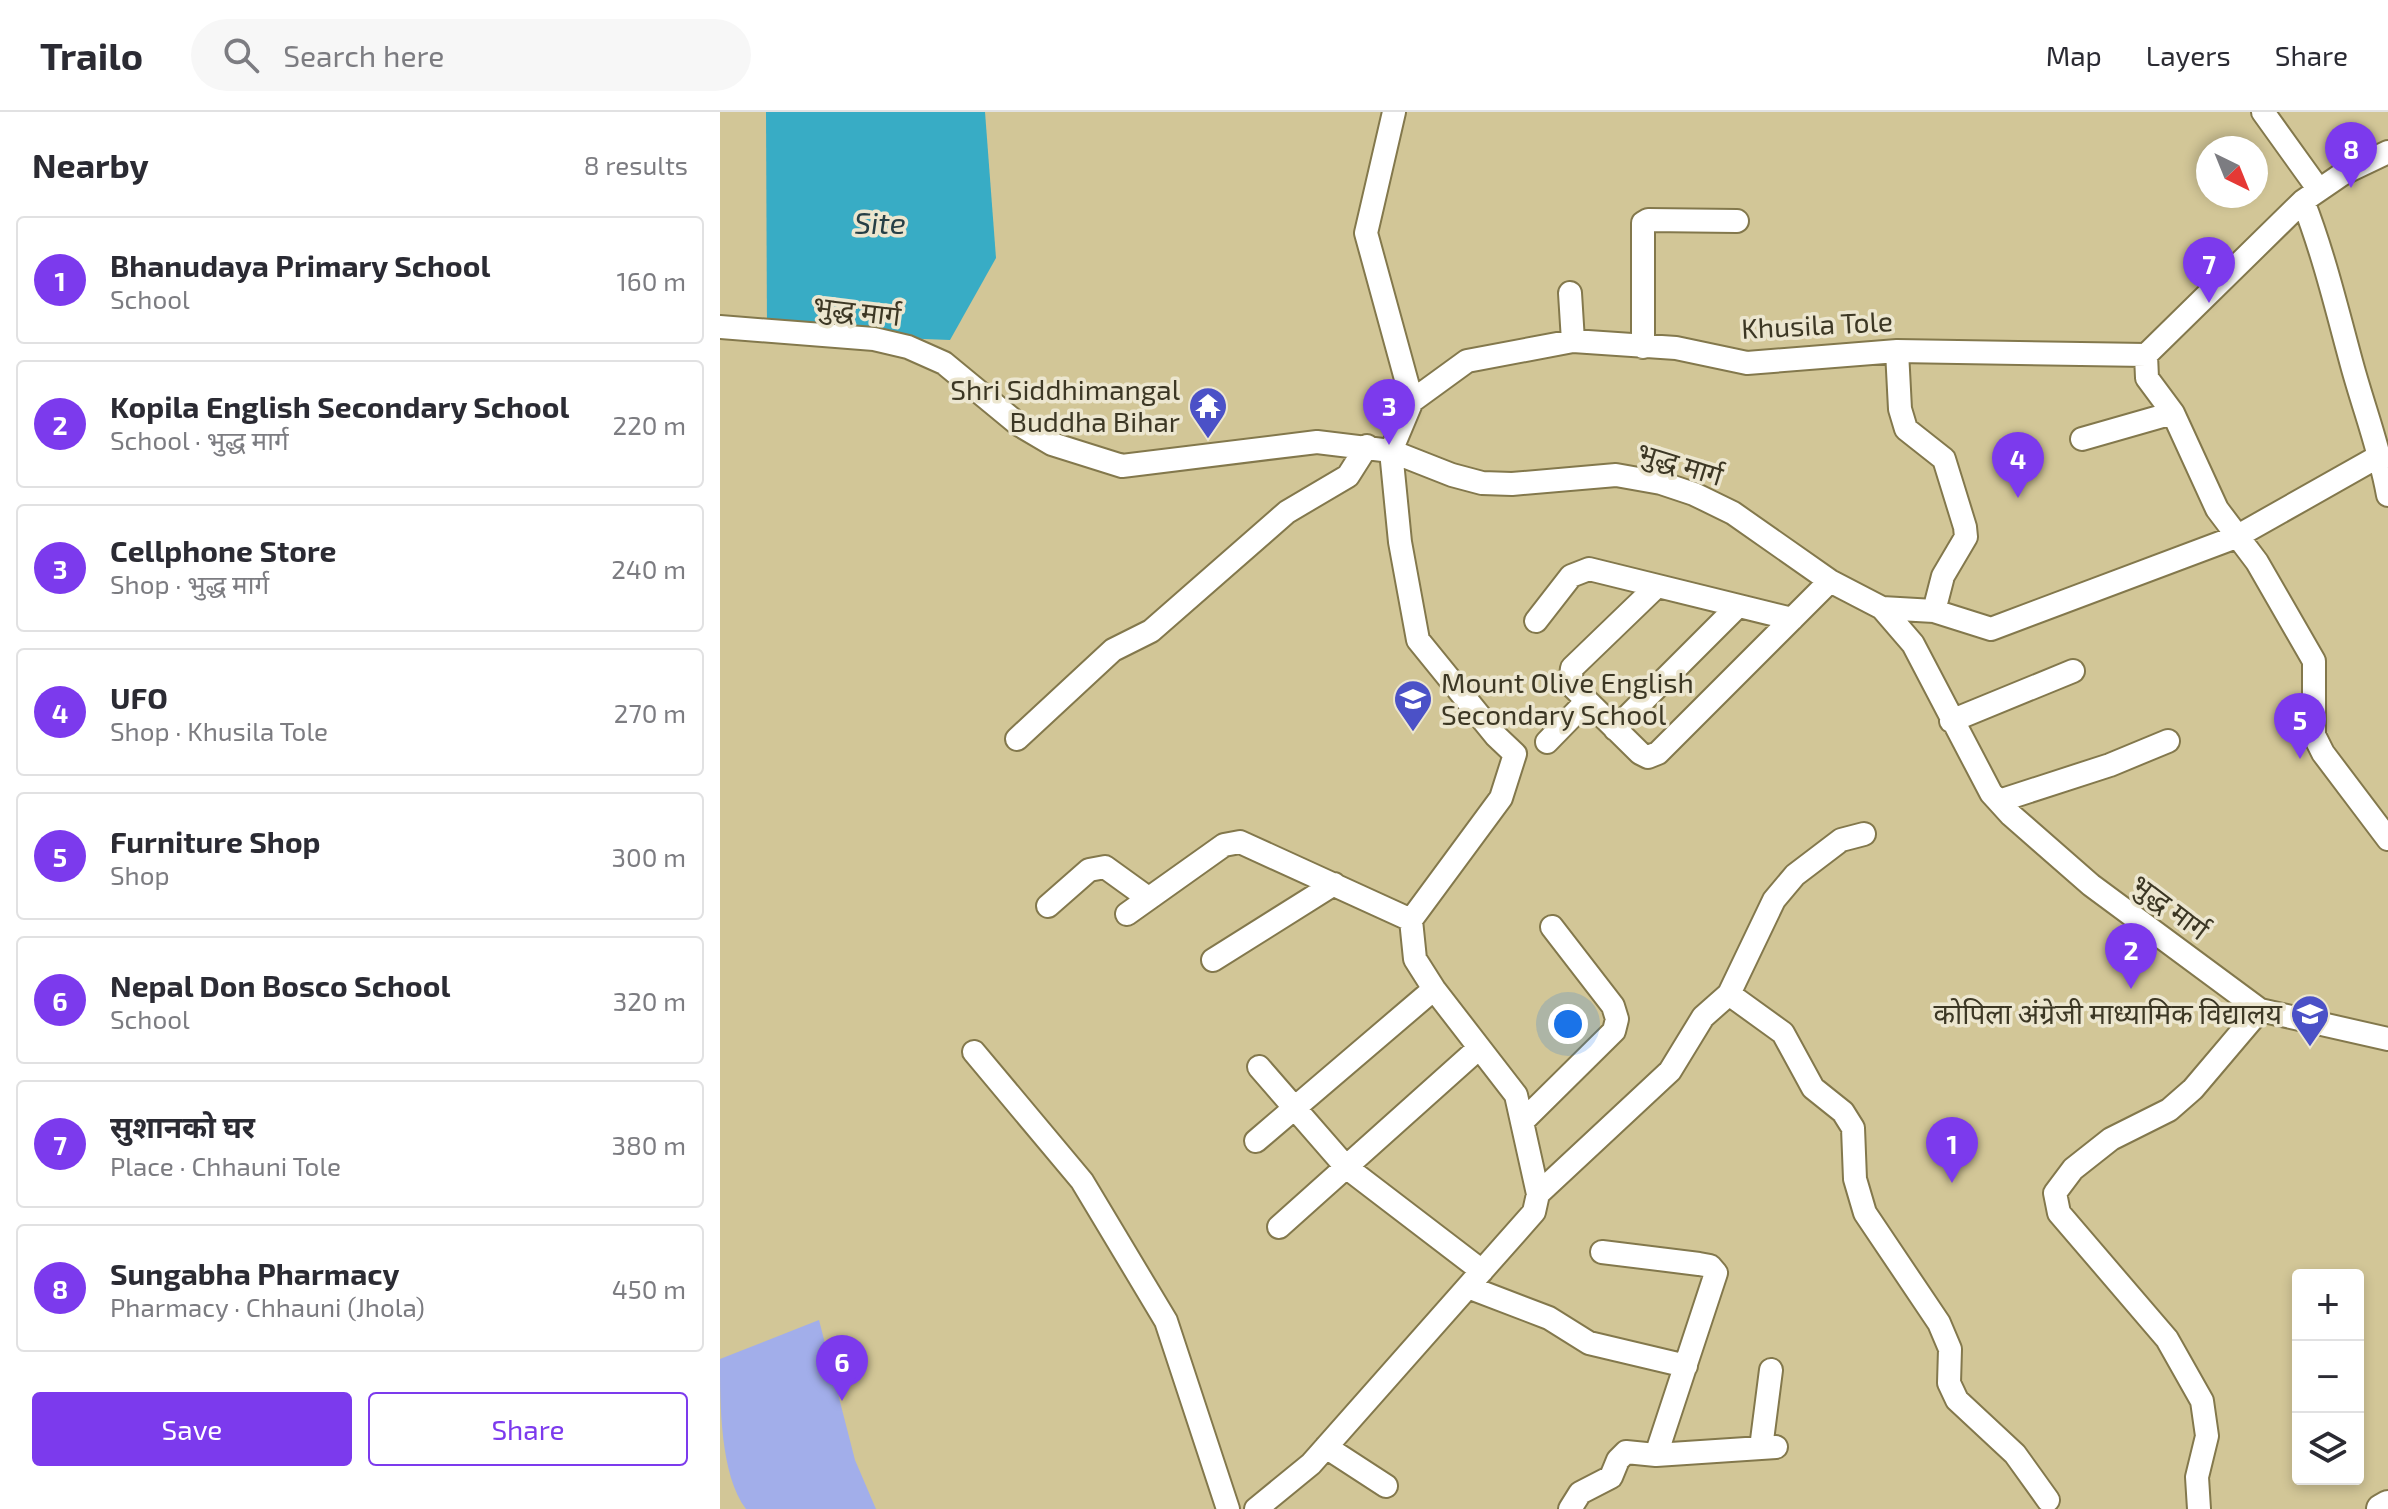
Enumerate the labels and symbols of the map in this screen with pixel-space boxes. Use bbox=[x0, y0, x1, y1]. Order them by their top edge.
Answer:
pin: 8 bbox=[2325, 122, 2377, 188]
north arrow bbox=[2196, 136, 2268, 208]
water label: Site bbox=[854, 204, 906, 240]
pin: 7 bbox=[2183, 237, 2235, 303]
street label: भुद्ध मार्ग bbox=[811, 288, 904, 334]
street label: Khusila Tole bbox=[1740, 303, 1894, 345]
place label: Shri Siddhimangal Buddha Bihar bbox=[950, 372, 1181, 438]
pin: 3 bbox=[1363, 379, 1415, 445]
temple icon: Shri Siddhimangal Buddha Bihar bbox=[1187, 385, 1229, 440]
pin: 4 bbox=[1992, 432, 2044, 498]
street label: भुद्ध मार्ग bbox=[1633, 434, 1729, 494]
place label: Mount Olive English Secondary School bbox=[1441, 665, 1694, 731]
school or university icon: Mount Olive English Secondary School bbox=[1392, 678, 1434, 733]
pin: 5 bbox=[2274, 693, 2326, 759]
street label: भुद्ध मार्ग bbox=[2124, 866, 2217, 949]
pin: 2 bbox=[2105, 923, 2157, 989]
school or university icon: कोपिला अंग्रेजी माध्यामिक विद्यालय bbox=[2289, 993, 2331, 1048]
place label: कोपिला अंग्रेजी माध्यामिक विद्यालय bbox=[1933, 996, 2283, 1030]
your location bbox=[1548, 1004, 1588, 1044]
pin: 1 bbox=[1926, 1117, 1978, 1183]
pin: 6 bbox=[816, 1335, 868, 1401]

